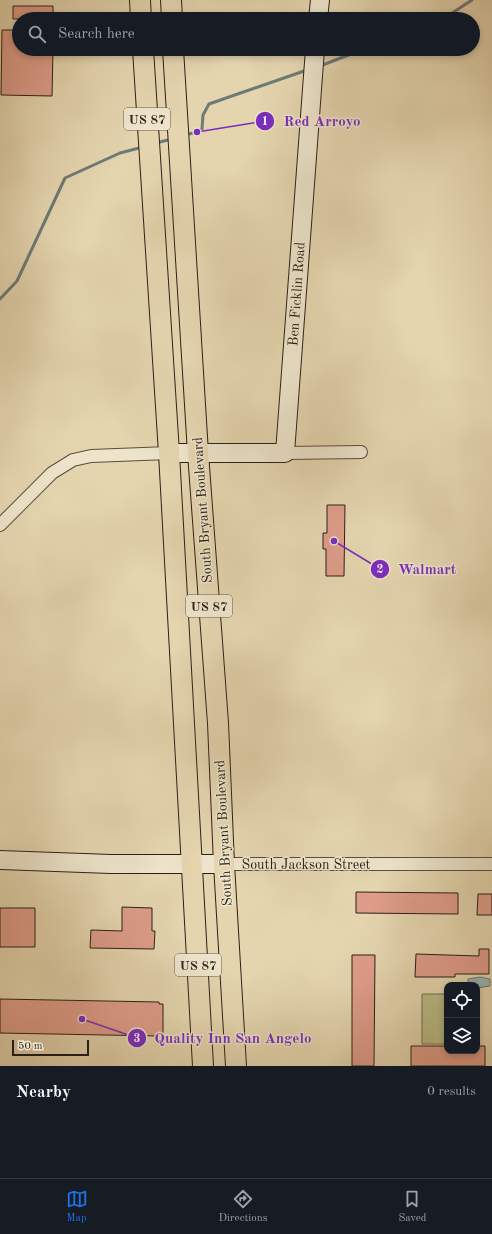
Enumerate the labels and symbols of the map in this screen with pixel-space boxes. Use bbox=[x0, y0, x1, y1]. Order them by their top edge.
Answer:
road number: US 87 bbox=[124, 108, 170, 130]
callout: Red Arroyo bbox=[255, 108, 368, 135]
text: Red Arroyo bbox=[284, 115, 360, 130]
text: 1 bbox=[262, 116, 268, 128]
street label: Ben Ficklin Road bbox=[286, 241, 308, 347]
street label: South Bryant Boulevard bbox=[191, 436, 215, 583]
callout: Walmart bbox=[370, 555, 464, 582]
text: Walmart bbox=[398, 563, 457, 578]
text: 2 bbox=[377, 564, 384, 576]
road number: US 87 bbox=[186, 595, 232, 617]
street label: South Bryant Boulevard bbox=[213, 759, 235, 906]
street label: South Jackson Street bbox=[242, 858, 371, 872]
road number: US 87 bbox=[175, 954, 221, 976]
callout: Quality Inn San Angelo bbox=[127, 1024, 320, 1051]
text: Quality Inn San Angelo bbox=[154, 1032, 312, 1047]
text: 3 bbox=[134, 1033, 141, 1045]
scale bar bbox=[12, 1038, 89, 1057]

